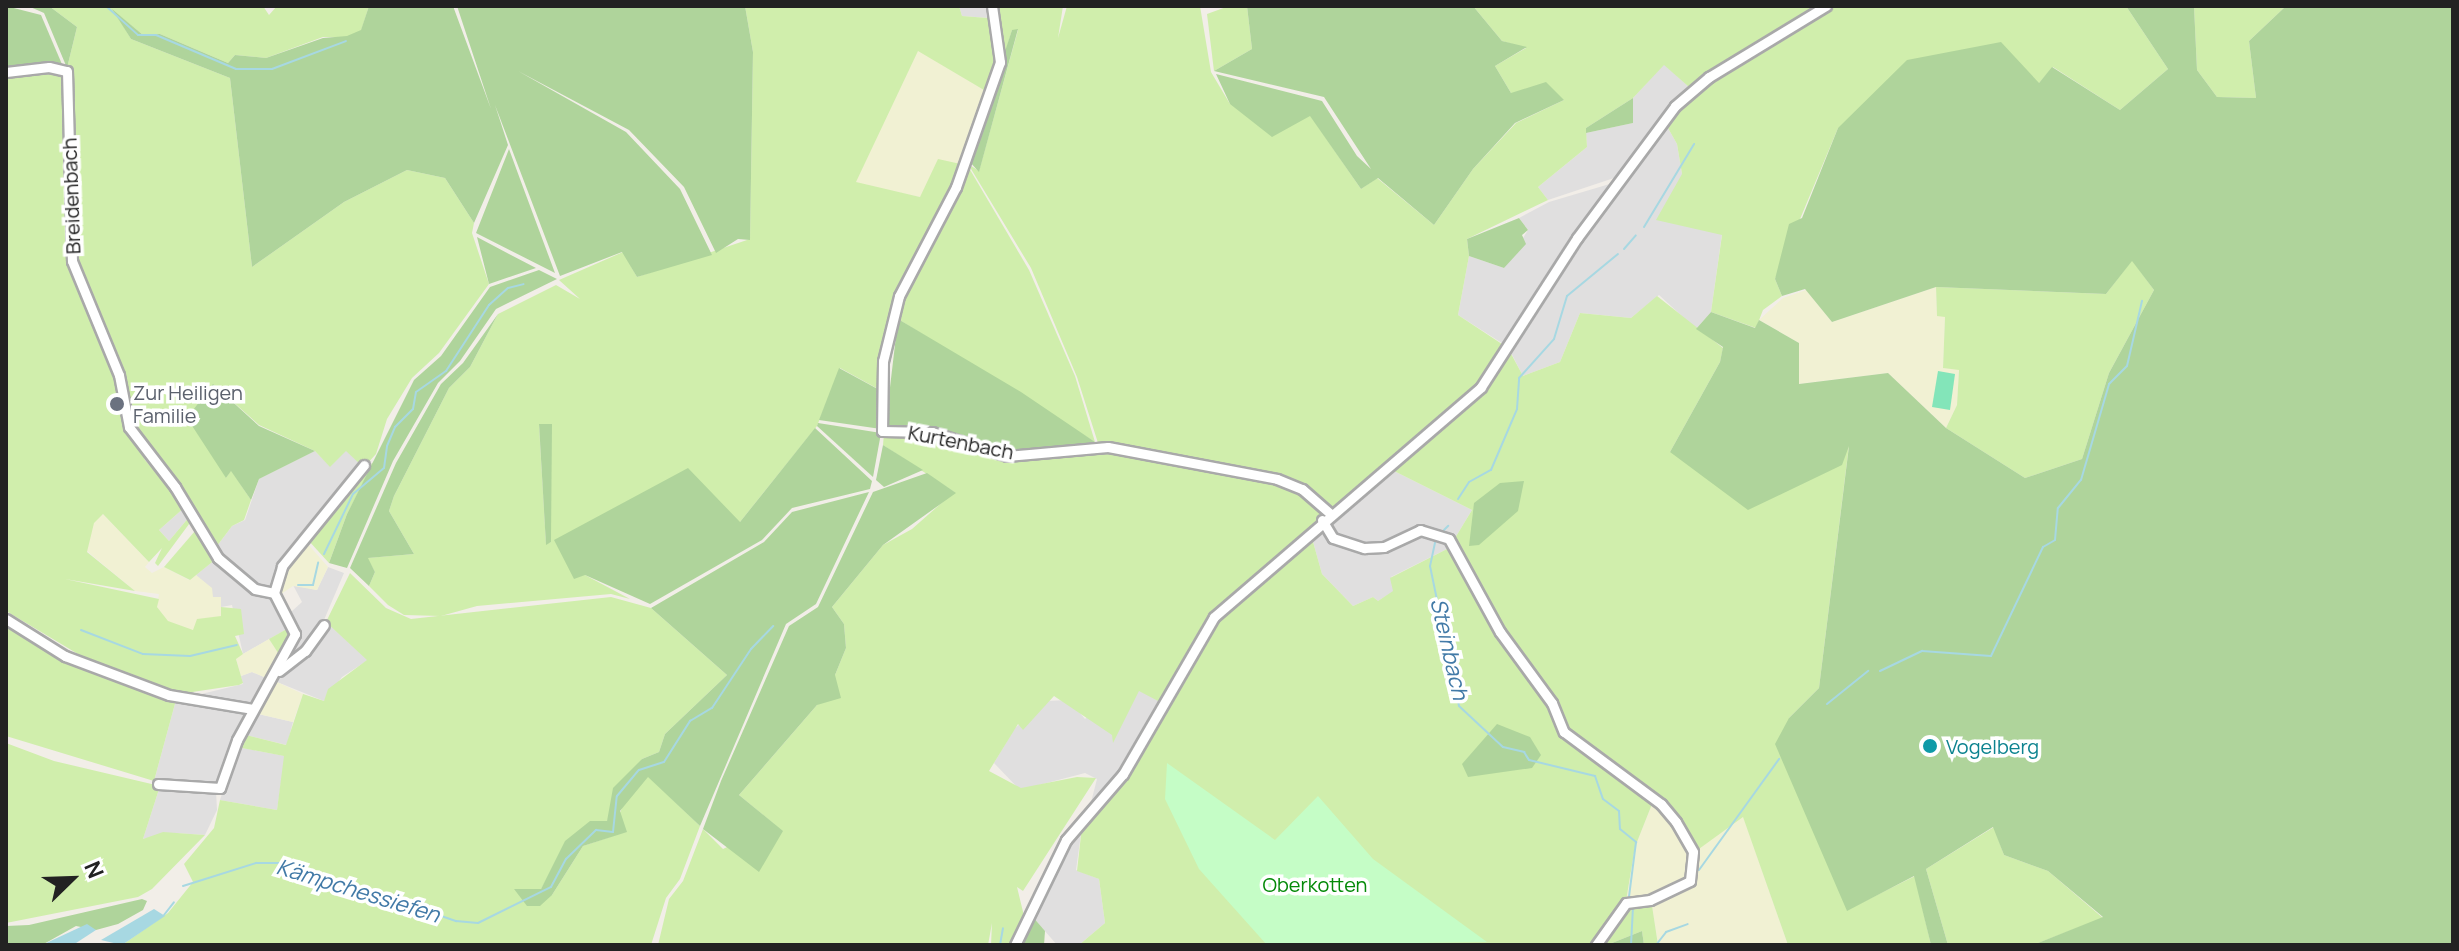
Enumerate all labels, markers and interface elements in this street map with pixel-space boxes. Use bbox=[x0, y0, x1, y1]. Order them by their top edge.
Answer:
street label: Breidenbach bbox=[57, 137, 85, 255]
place label: Zur Heiligen Familie bbox=[133, 380, 243, 427]
marker: Zur Heiligen Familie bbox=[108, 395, 126, 413]
street label: Kurtenbach bbox=[906, 420, 1016, 464]
water label: Steinbach bbox=[1424, 596, 1474, 702]
place label: Vogelberg bbox=[1946, 734, 2039, 758]
marker: Vogelberg bbox=[1921, 737, 1939, 755]
north arrow bbox=[32, 839, 112, 919]
water label: Kämpchessiefen bbox=[273, 854, 443, 928]
text: N bbox=[77, 856, 111, 883]
park label: Oberkotten bbox=[1263, 872, 1367, 896]

